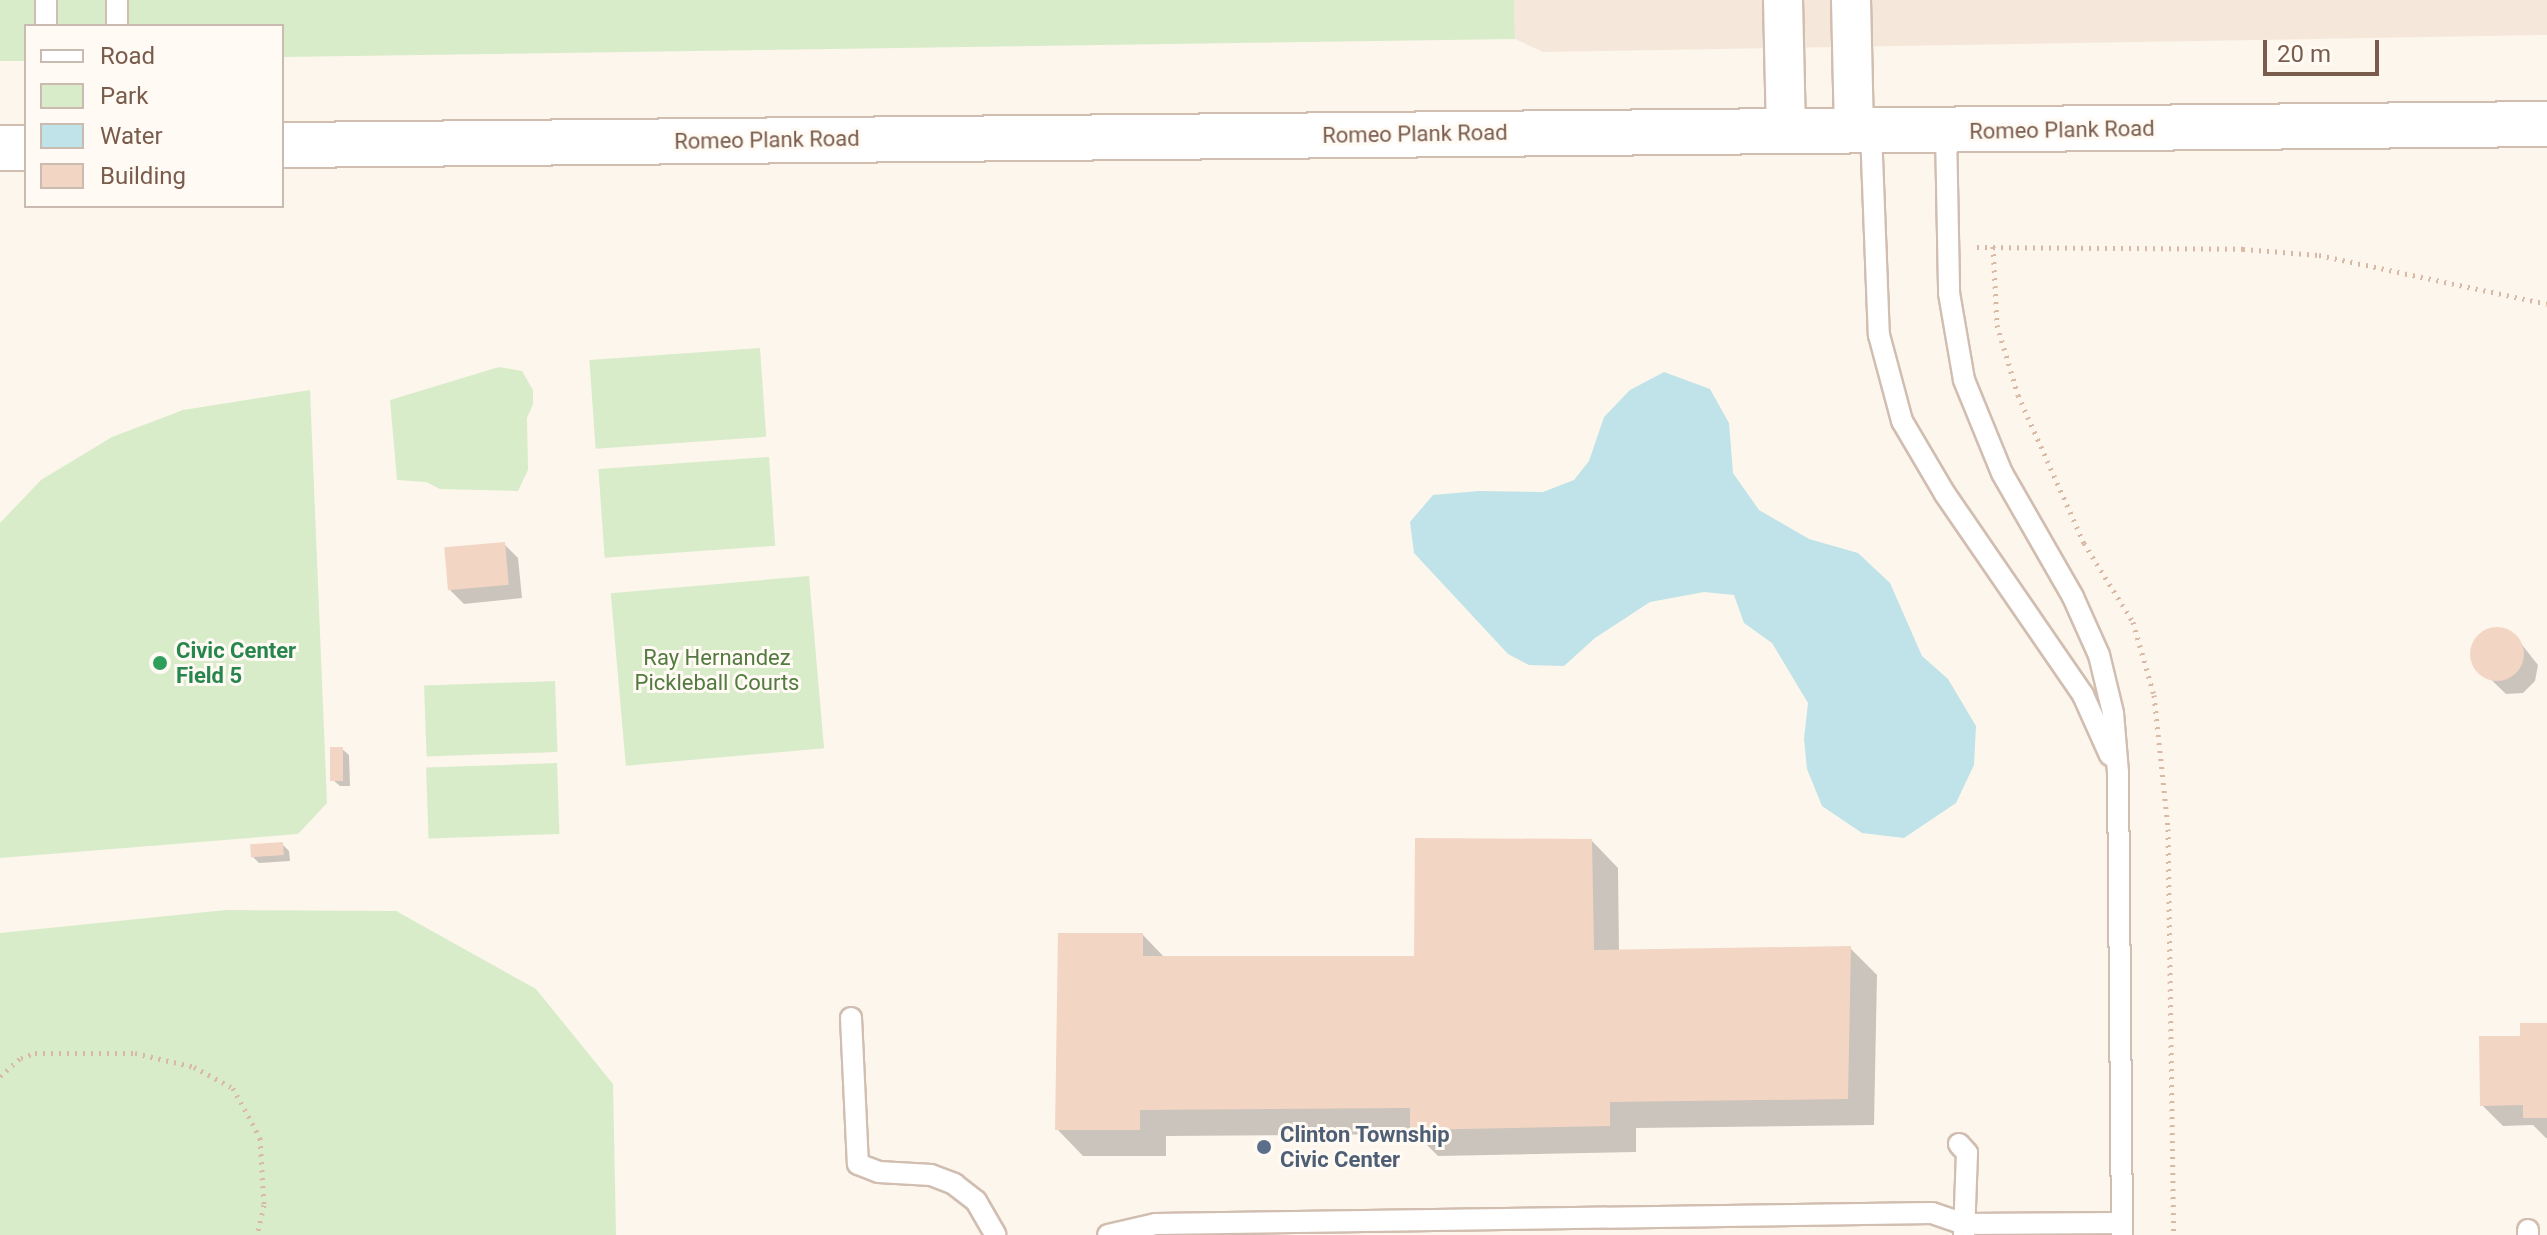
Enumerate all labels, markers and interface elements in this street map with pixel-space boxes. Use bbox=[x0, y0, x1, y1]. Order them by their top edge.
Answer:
legend bbox=[24, 24, 284, 208]
scale bar bbox=[2267, 24, 2383, 74]
text: 20 m bbox=[2277, 40, 2331, 68]
text: Road bbox=[100, 42, 155, 70]
text: Park bbox=[100, 82, 148, 110]
street label: Romeo Plank Road bbox=[1969, 115, 2155, 145]
street label: Romeo Plank Road bbox=[1322, 119, 1508, 149]
text: Water bbox=[100, 122, 163, 150]
street label: Romeo Plank Road bbox=[674, 125, 860, 155]
text: Building bbox=[100, 162, 186, 190]
place label: Civic Center Field 5 bbox=[176, 637, 296, 688]
park label: Ray Hernandez Pickleball Courts bbox=[635, 644, 799, 696]
marker: Civic Center Field 5 bbox=[151, 654, 169, 672]
place label: Clinton Township Civic Center bbox=[1280, 1121, 1450, 1172]
marker: Clinton Township Civic Center bbox=[1255, 1138, 1273, 1156]

